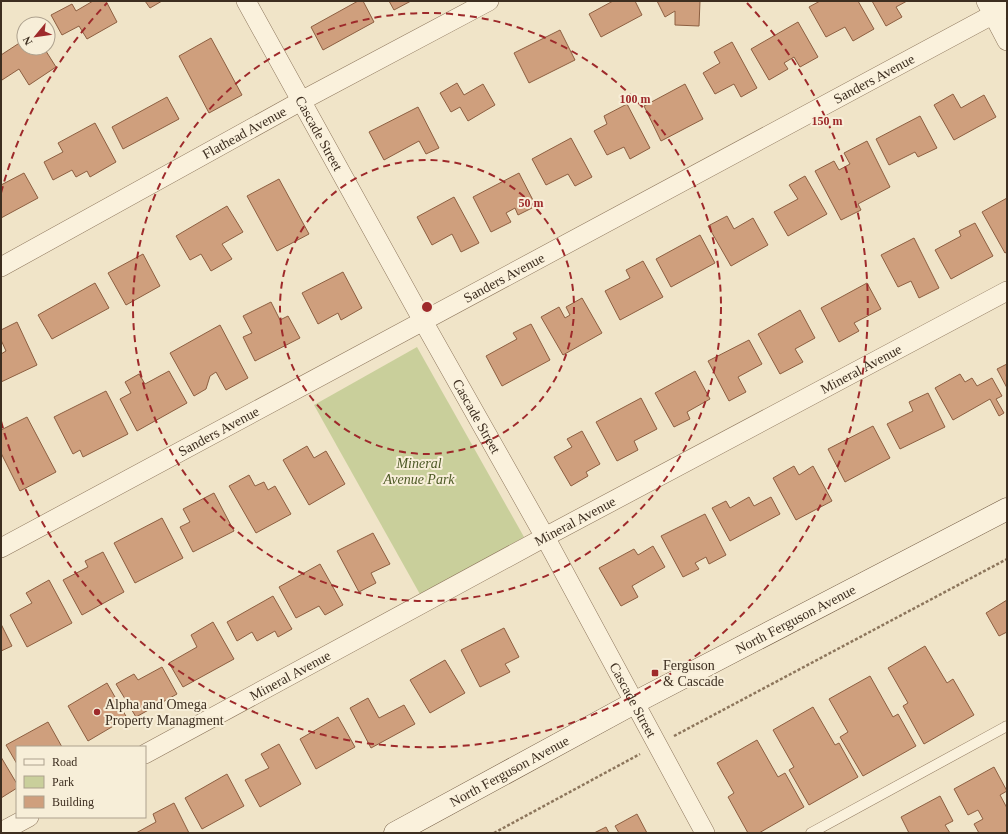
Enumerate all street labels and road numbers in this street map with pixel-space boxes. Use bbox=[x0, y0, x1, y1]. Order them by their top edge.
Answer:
street label: Sanders Avenue bbox=[831, 51, 917, 106]
street label: Cascade Street bbox=[292, 93, 346, 173]
street label: Flathead Avenue bbox=[200, 103, 289, 162]
street label: Sanders Avenue bbox=[461, 250, 547, 305]
street label: Mineral Avenue bbox=[818, 341, 904, 396]
street label: Cascade Street bbox=[450, 376, 504, 456]
street label: Sanders Avenue bbox=[176, 403, 262, 459]
street label: Mineral Avenue bbox=[532, 493, 618, 549]
street label: North Ferguson Avenue bbox=[733, 582, 858, 656]
street label: Mineral Avenue bbox=[247, 647, 333, 703]
street label: Cascade Street bbox=[607, 660, 659, 740]
street label: North Ferguson Avenue bbox=[447, 732, 571, 809]

